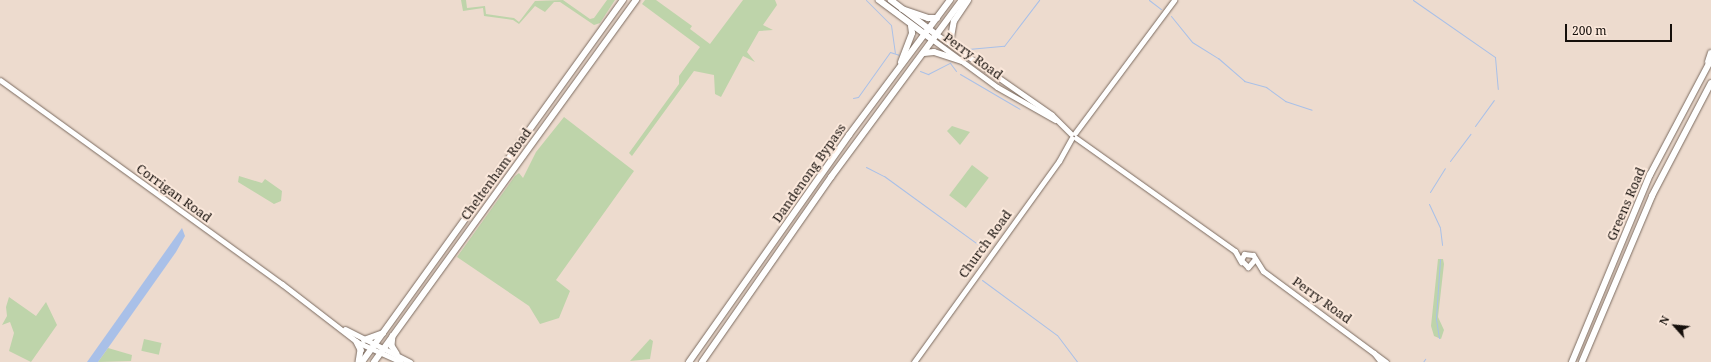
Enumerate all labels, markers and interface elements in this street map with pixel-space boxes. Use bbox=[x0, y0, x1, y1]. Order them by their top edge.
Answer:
scale bar bbox=[1567, 16, 1674, 42]
text: 200 m bbox=[1572, 22, 1607, 39]
street label: Perry Road bbox=[940, 29, 1006, 83]
street label: Dandenong Bypass bbox=[769, 120, 849, 226]
street label: Cheltenham Road bbox=[457, 125, 535, 223]
street label: Corrigan Road bbox=[133, 160, 215, 226]
street label: Greens Road bbox=[1604, 165, 1648, 243]
street label: Church Road bbox=[955, 207, 1015, 281]
street label: Perry Road bbox=[1289, 273, 1355, 327]
north arrow bbox=[1655, 306, 1695, 346]
text: N bbox=[1655, 313, 1673, 328]

